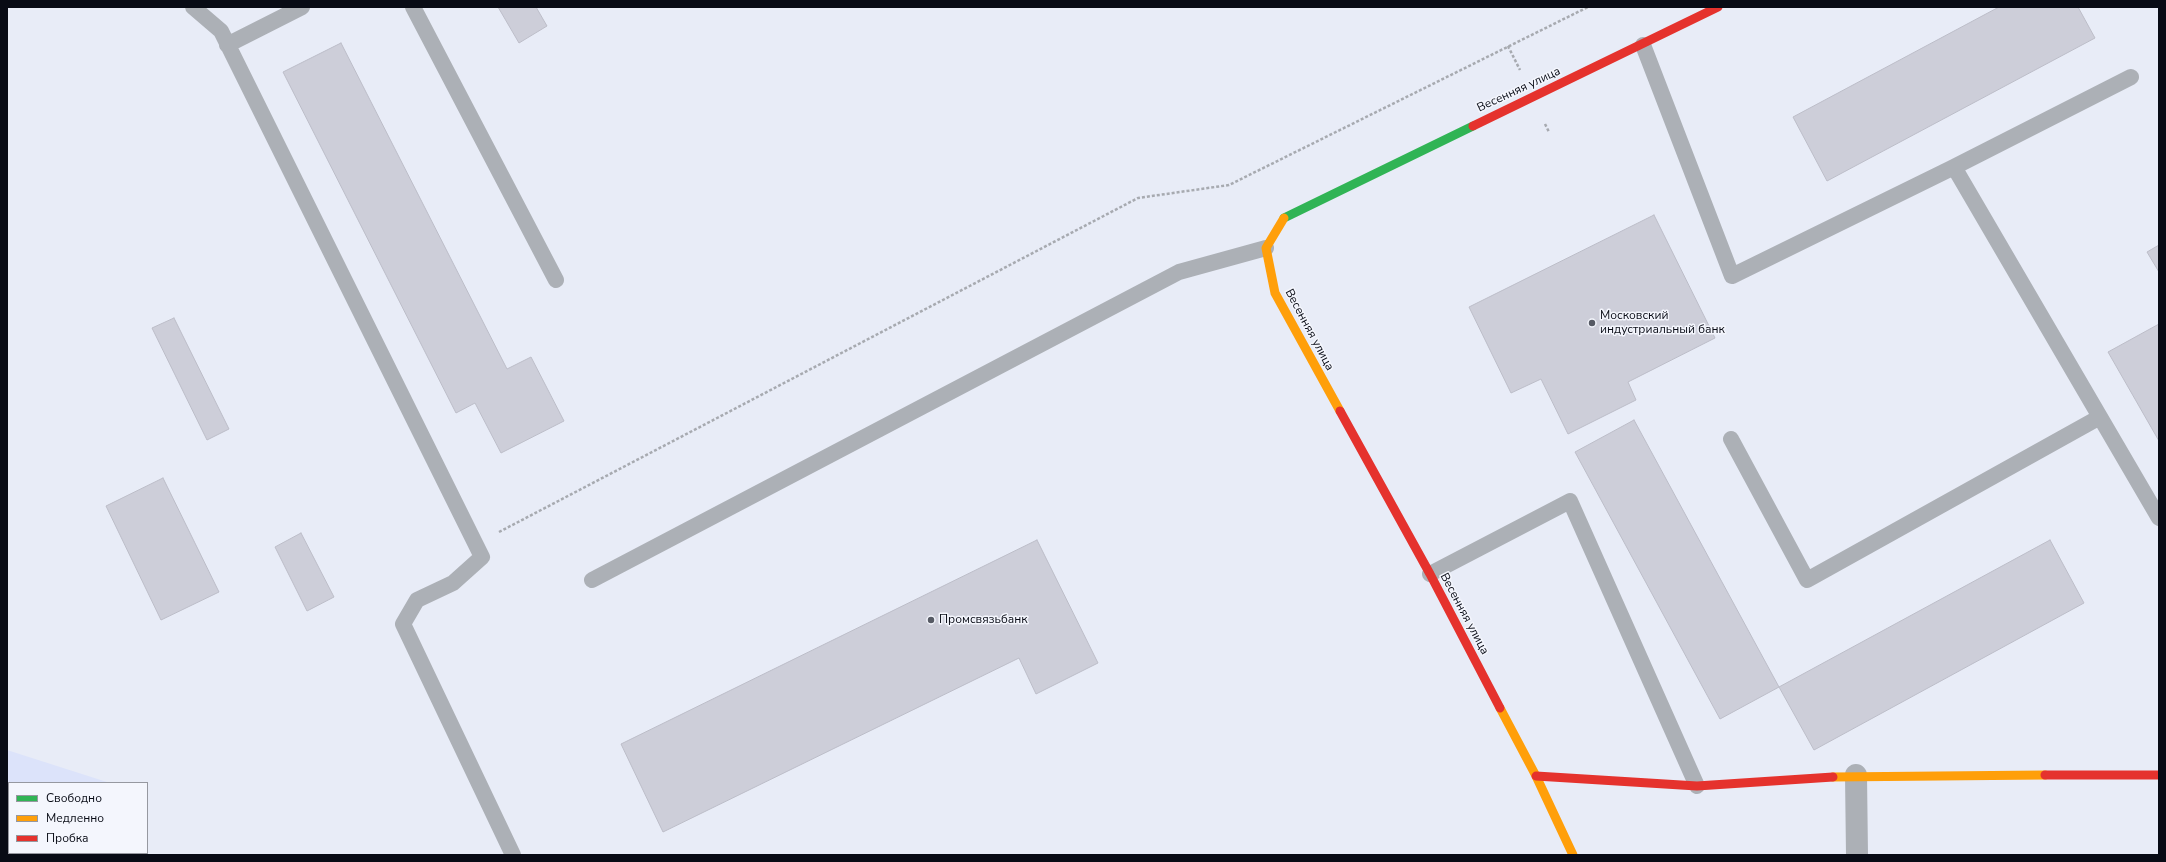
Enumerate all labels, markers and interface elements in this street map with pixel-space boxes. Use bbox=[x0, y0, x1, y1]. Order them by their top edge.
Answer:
street label: Весенняя улица bbox=[1475, 64, 1563, 116]
street label: Весенняя улица bbox=[1281, 287, 1337, 373]
place label: Московский индустриальный банк bbox=[1600, 309, 1725, 337]
marker: Московский индустриальный банк bbox=[1587, 318, 1597, 328]
street label: Весенняя улица bbox=[1436, 571, 1492, 657]
place label: Промсвязьбанк bbox=[939, 613, 1028, 627]
marker: Промсвязьбанк bbox=[926, 615, 936, 625]
legend bbox=[8, 782, 148, 854]
text: Свободно bbox=[46, 790, 102, 806]
text: Медленно bbox=[46, 810, 104, 826]
text: Пробка bbox=[46, 830, 89, 846]

